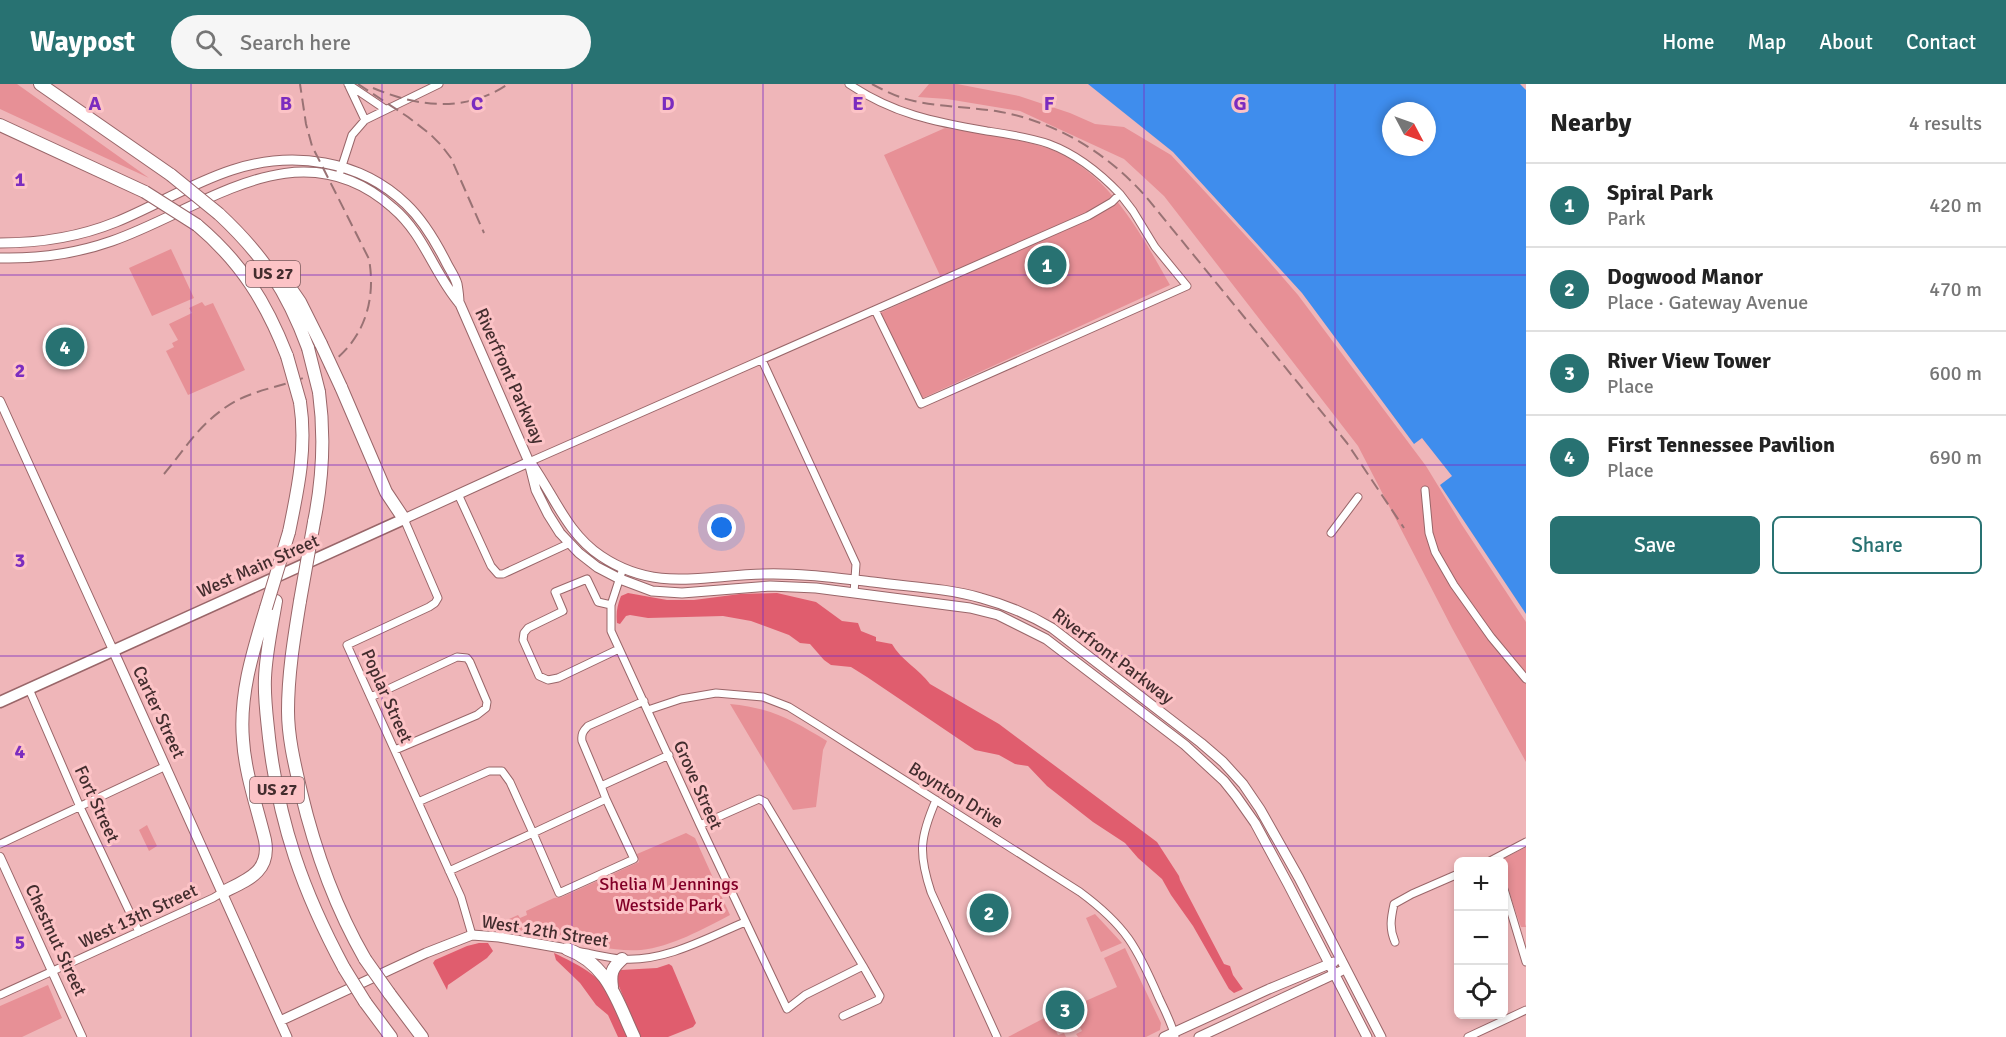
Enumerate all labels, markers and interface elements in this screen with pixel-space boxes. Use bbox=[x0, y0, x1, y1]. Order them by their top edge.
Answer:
search box bbox=[171, 15, 591, 69]
text: Waypost bbox=[30, 25, 135, 59]
icon: search bbox=[192, 26, 225, 59]
text: Search here bbox=[240, 29, 351, 56]
text: Home bbox=[1662, 29, 1715, 55]
text: Map bbox=[1748, 29, 1786, 55]
text: About bbox=[1819, 29, 1873, 55]
text: Contact bbox=[1906, 29, 1976, 55]
text: A bbox=[89, 91, 102, 116]
text: B bbox=[280, 91, 292, 116]
text: C bbox=[471, 91, 483, 116]
text: D bbox=[661, 91, 675, 116]
text: E bbox=[852, 91, 864, 116]
text: F bbox=[1044, 91, 1055, 116]
text: G bbox=[1233, 91, 1247, 116]
north arrow bbox=[1382, 102, 1436, 156]
text: Nearby bbox=[1550, 107, 1631, 139]
text: 4 results bbox=[1909, 111, 1982, 136]
text: 1 bbox=[15, 167, 26, 192]
text: Spiral Park bbox=[1607, 179, 1713, 206]
text: 1 bbox=[1564, 193, 1575, 218]
text: 420 m bbox=[1929, 193, 1982, 218]
text: Park bbox=[1607, 206, 1645, 231]
pin: 1 bbox=[1028, 242, 1066, 288]
road number: US 27 bbox=[246, 261, 300, 287]
text: Dogwood Manor bbox=[1607, 263, 1763, 290]
text: 2 bbox=[1564, 277, 1575, 302]
text: 470 m bbox=[1929, 277, 1982, 302]
text: Place · Gateway Avenue bbox=[1607, 290, 1808, 315]
street label: Riverfront Parkway bbox=[470, 305, 550, 448]
pin: 4 bbox=[46, 324, 84, 370]
text: River View Tower bbox=[1607, 347, 1771, 374]
text: 2 bbox=[15, 358, 25, 383]
text: 3 bbox=[1564, 361, 1575, 386]
text: 600 m bbox=[1929, 361, 1982, 386]
text: Place bbox=[1607, 374, 1654, 399]
text: First Tennessee Pavilion bbox=[1607, 431, 1835, 458]
text: 4 bbox=[1564, 445, 1575, 470]
text: 690 m bbox=[1929, 445, 1982, 470]
text: Place bbox=[1607, 458, 1654, 483]
your location bbox=[707, 513, 736, 542]
button: Save bbox=[1550, 516, 1760, 574]
button: Share bbox=[1772, 516, 1982, 574]
street label: West Main Street bbox=[194, 529, 322, 603]
text: 3 bbox=[15, 548, 25, 573]
street label: Riverfront Parkway bbox=[1048, 603, 1179, 709]
street label: Poplar Street bbox=[357, 646, 417, 746]
street label: Carter Street bbox=[128, 662, 190, 762]
street label: Grove Street bbox=[669, 737, 727, 833]
text: 4 bbox=[15, 739, 26, 764]
street label: Boynton Drive bbox=[904, 757, 1008, 833]
street label: Fort Street bbox=[70, 762, 124, 846]
road number: US 27 bbox=[250, 777, 304, 803]
map controls bbox=[1454, 857, 1508, 1019]
button: + bbox=[1454, 857, 1508, 911]
park label: Shelia M Jennings Westside Park bbox=[599, 873, 739, 916]
street label: West 13th Street bbox=[75, 879, 201, 953]
street label: Chestnut Street bbox=[21, 881, 91, 999]
pin: 2 bbox=[970, 890, 1008, 936]
street label: West 12th Street bbox=[480, 910, 610, 952]
button: − bbox=[1454, 911, 1508, 965]
text: 5 bbox=[15, 930, 25, 955]
button: locate bbox=[1454, 965, 1508, 1019]
pin: 3 bbox=[1046, 988, 1084, 1032]

